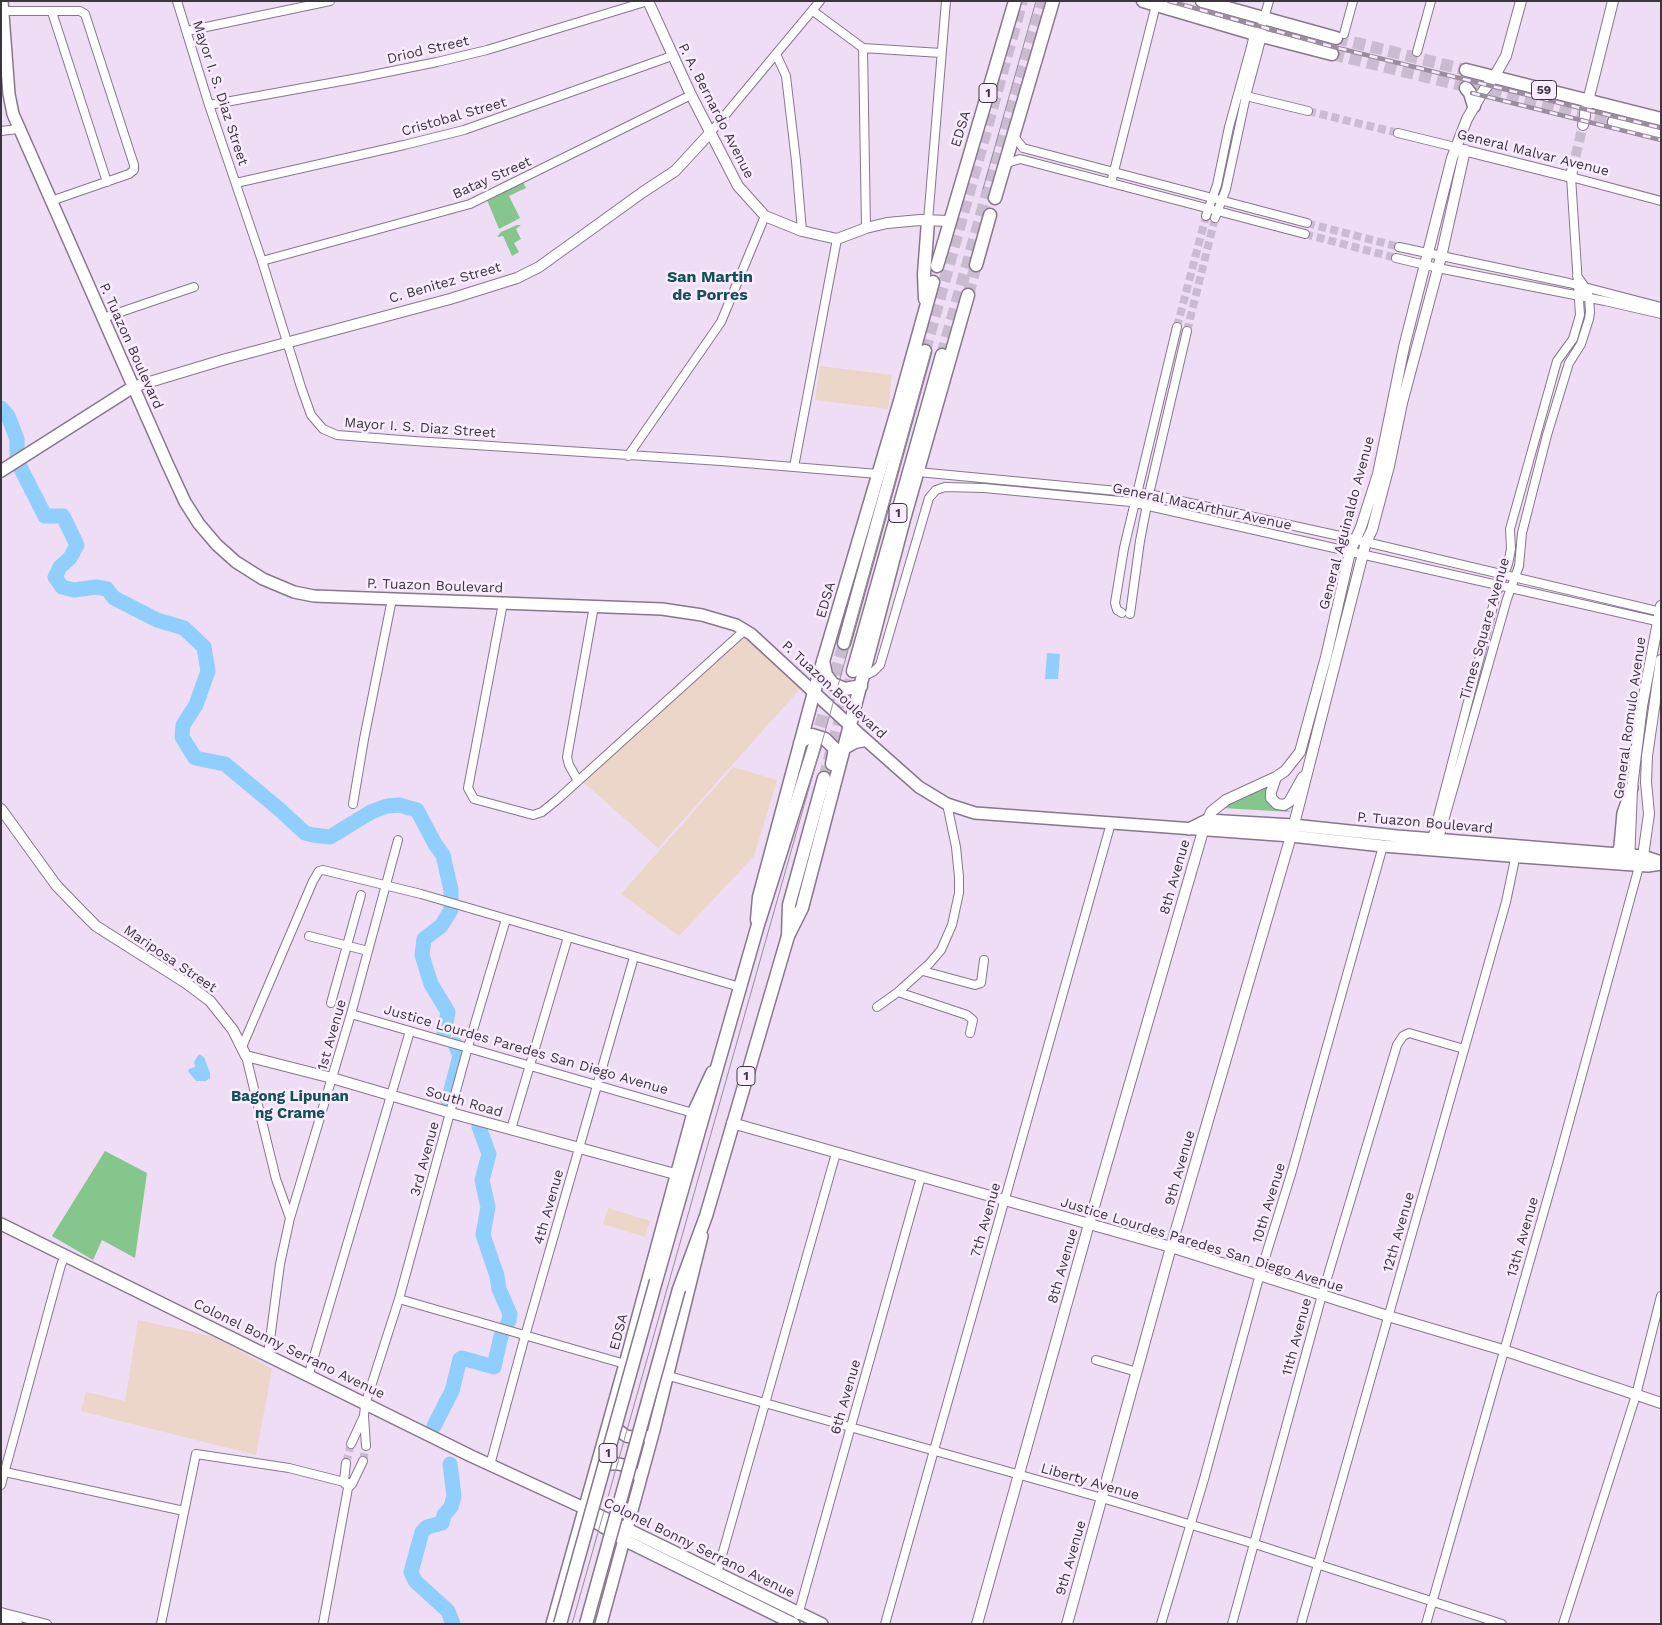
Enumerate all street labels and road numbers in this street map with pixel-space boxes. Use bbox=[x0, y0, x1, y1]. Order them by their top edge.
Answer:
street label: Mayor I. S. Diaz Street bbox=[189, 18, 251, 168]
street label: Driod Street bbox=[385, 32, 471, 68]
street label: P. A. Bernardo Avenue bbox=[675, 40, 757, 182]
road number: 59 bbox=[1532, 80, 1556, 100]
road number: 1 bbox=[979, 84, 997, 102]
street label: Cristobal Street bbox=[399, 94, 509, 140]
street label: EDSA bbox=[948, 109, 974, 149]
street label: General Malvar Avenue bbox=[1455, 126, 1611, 180]
street label: Batay Street bbox=[450, 153, 534, 203]
street label: C. Benitez Street bbox=[387, 259, 503, 307]
street label: P. Tuazon Boulevard bbox=[96, 280, 166, 412]
street label: Mayor I. S. Diaz Street bbox=[344, 414, 496, 442]
street label: General Aguinaldo Avenue bbox=[1316, 434, 1378, 612]
street label: General MacArthur Avenue bbox=[1111, 480, 1293, 534]
road number: 1 bbox=[889, 503, 907, 522]
street label: Times Square Avenue bbox=[1457, 556, 1513, 702]
street label: P. Tuazon Boulevard bbox=[367, 575, 503, 597]
street label: EDSA bbox=[813, 580, 839, 620]
street label: General Romulo Avenue bbox=[1610, 636, 1650, 800]
street label: P. Tuazon Boulevard bbox=[778, 637, 890, 743]
street label: P. Tuazon Boulevard bbox=[1356, 809, 1494, 837]
street label: 8th Avenue bbox=[1156, 837, 1194, 917]
street label: Mariposa Street bbox=[120, 922, 220, 996]
street label: 1st Avenue bbox=[314, 998, 350, 1072]
street label: Justice Lourdes Paredes San Diego Avenue bbox=[382, 1001, 670, 1099]
road number: 1 bbox=[737, 1066, 755, 1086]
street label: South Road bbox=[423, 1083, 505, 1121]
street label: 3rd Avenue bbox=[407, 1120, 443, 1198]
street label: 9th Avenue bbox=[1161, 1128, 1199, 1208]
street label: 10th Avenue bbox=[1249, 1161, 1289, 1245]
street label: 4th Avenue bbox=[530, 1167, 568, 1247]
street label: 7th Avenue bbox=[967, 1181, 1005, 1259]
street label: 12th Avenue bbox=[1380, 1190, 1418, 1274]
street label: Justice Lourdes Paredes San Diego Avenue bbox=[1058, 1194, 1346, 1296]
street label: 13th Avenue bbox=[1504, 1195, 1542, 1279]
street label: 8th Avenue bbox=[1044, 1226, 1082, 1306]
street label: Colonel Bonny Serrano Avenue bbox=[191, 1295, 387, 1403]
street label: 11th Avenue bbox=[1279, 1296, 1315, 1378]
street label: EDSA bbox=[606, 1312, 632, 1352]
street label: 6th Avenue bbox=[827, 1358, 865, 1436]
road number: 1 bbox=[599, 1444, 617, 1462]
street label: Liberty Avenue bbox=[1039, 1460, 1141, 1504]
street label: Colonel Bonny Serrano Avenue bbox=[601, 1494, 797, 1602]
street label: 9th Avenue bbox=[1052, 1518, 1090, 1598]

